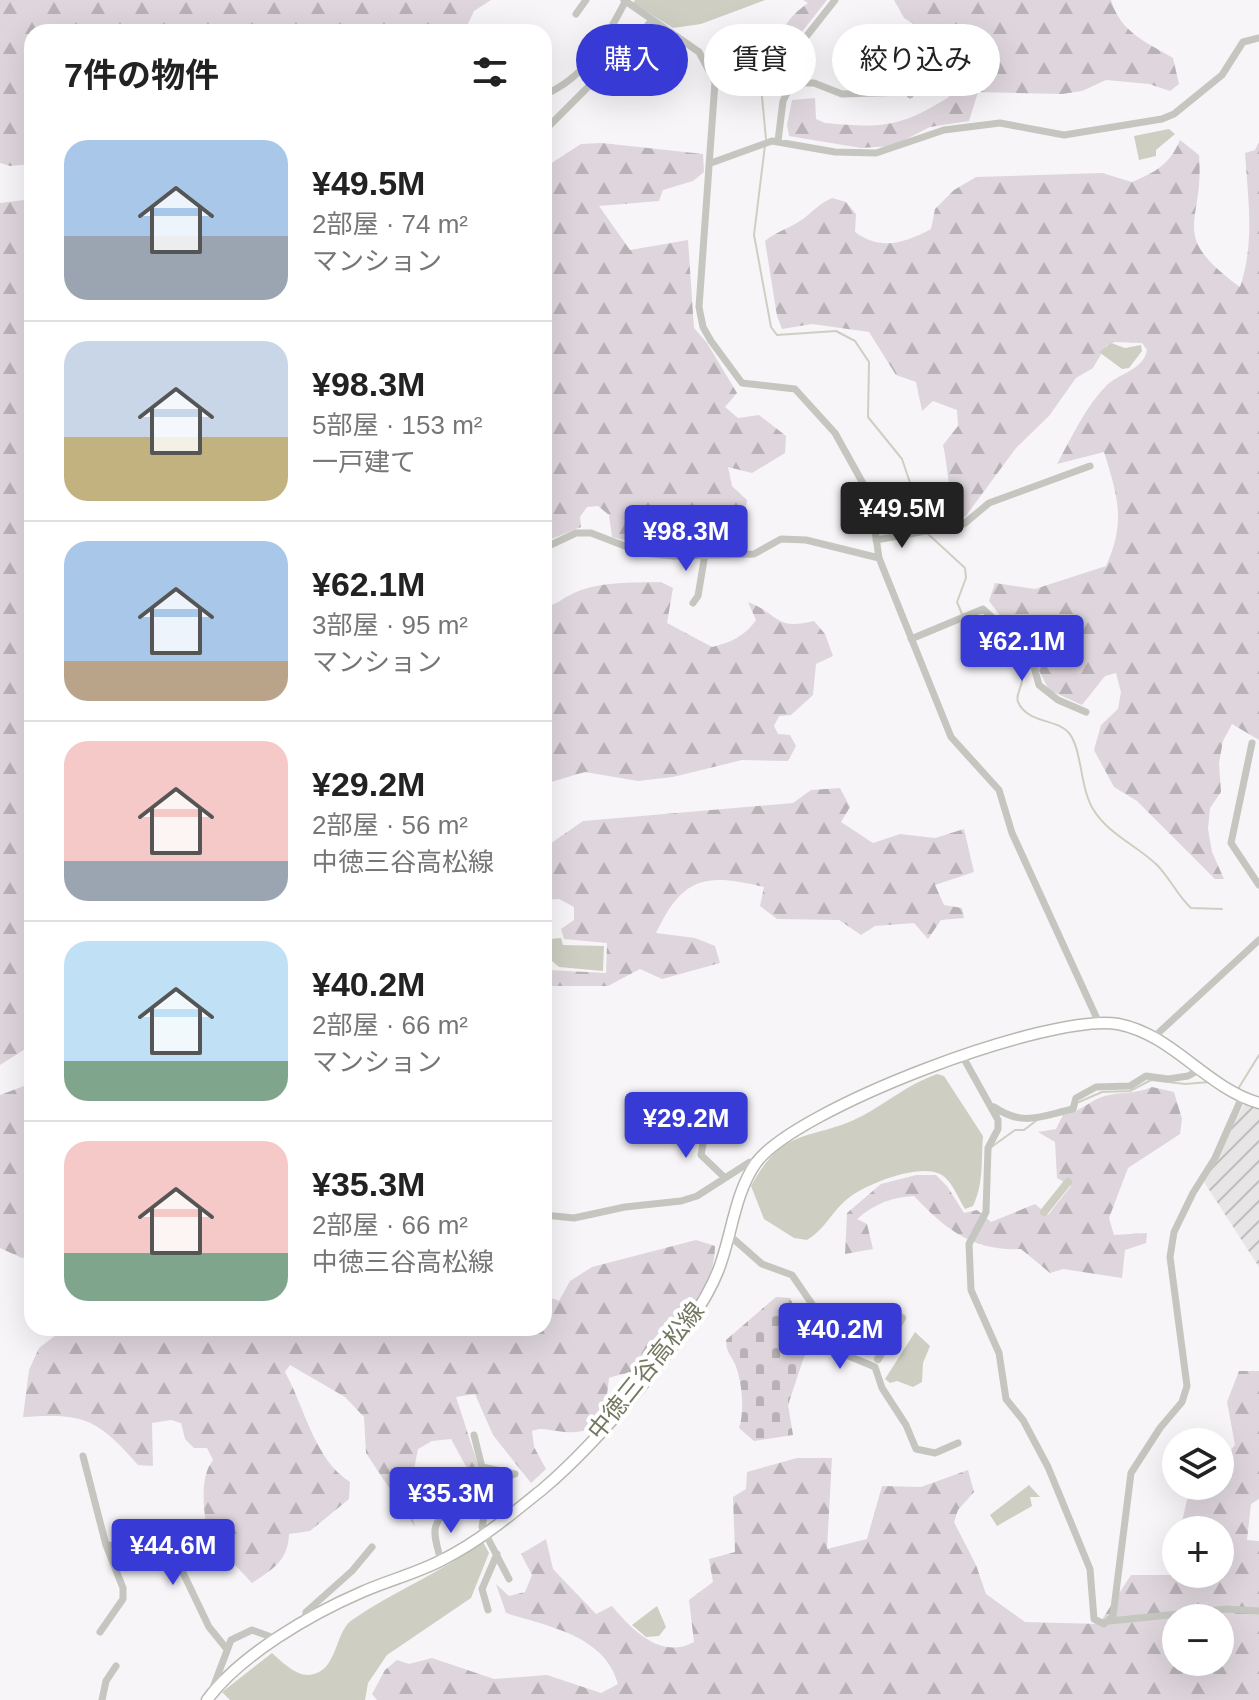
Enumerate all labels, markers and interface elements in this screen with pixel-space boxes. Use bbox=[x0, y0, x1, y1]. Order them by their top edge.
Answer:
chip: 購入 bbox=[576, 24, 688, 96]
chip: 賃貸 bbox=[704, 24, 816, 96]
chip: 絞り込み bbox=[832, 24, 1000, 96]
icon: filters bbox=[468, 50, 512, 94]
text: 7件の物件 bbox=[64, 56, 219, 94]
text: ¥49.5M bbox=[312, 164, 425, 202]
icon: home bbox=[128, 172, 224, 268]
text: 2部屋 · 74 m² bbox=[312, 209, 468, 239]
text: マンション bbox=[312, 246, 442, 276]
text: ¥98.3M bbox=[312, 365, 425, 403]
icon: home bbox=[128, 373, 224, 469]
text: 5部屋 · 153 m² bbox=[312, 410, 483, 440]
text: 一戸建て bbox=[312, 447, 416, 477]
pin: ¥49.5M bbox=[837, 482, 967, 550]
text: ¥49.5M bbox=[859, 493, 945, 523]
pin: ¥98.3M bbox=[621, 505, 751, 573]
text: ¥98.3M bbox=[643, 516, 729, 546]
text: ¥62.1M bbox=[312, 565, 425, 603]
icon: home bbox=[128, 573, 224, 669]
text: 3部屋 · 95 m² bbox=[312, 610, 468, 640]
pin: ¥62.1M bbox=[957, 615, 1087, 683]
text: ¥62.1M bbox=[979, 626, 1065, 656]
text: マンション bbox=[312, 647, 442, 677]
text: ¥29.2M bbox=[312, 765, 425, 803]
icon: home bbox=[128, 773, 224, 869]
text: 2部屋 · 56 m² bbox=[312, 810, 468, 840]
text: 中徳三谷高松線 bbox=[312, 847, 494, 877]
text: ¥40.2M bbox=[312, 965, 425, 1003]
icon: home bbox=[128, 973, 224, 1069]
text: 2部屋 · 66 m² bbox=[312, 1010, 468, 1040]
text: マンション bbox=[312, 1047, 442, 1077]
pin: ¥29.2M bbox=[621, 1092, 751, 1160]
text: ¥29.2M bbox=[643, 1103, 729, 1133]
text: ¥35.3M bbox=[312, 1165, 425, 1203]
icon: home bbox=[128, 1173, 224, 1269]
text: 2部屋 · 66 m² bbox=[312, 1210, 468, 1240]
text: 中徳三谷高松線 bbox=[312, 1247, 494, 1277]
street label: 中徳三谷高松線 bbox=[582, 1297, 709, 1444]
pin: ¥40.2M bbox=[775, 1303, 905, 1371]
text: ¥40.2M bbox=[797, 1314, 883, 1344]
map controls bbox=[1162, 1428, 1234, 1676]
button: layers bbox=[1162, 1428, 1234, 1500]
pin: ¥35.3M bbox=[386, 1467, 516, 1535]
text: ¥35.3M bbox=[408, 1478, 494, 1508]
button: + bbox=[1162, 1516, 1234, 1588]
pin: ¥44.6M bbox=[108, 1519, 238, 1587]
text: ¥44.6M bbox=[130, 1530, 216, 1560]
button: − bbox=[1162, 1604, 1234, 1676]

